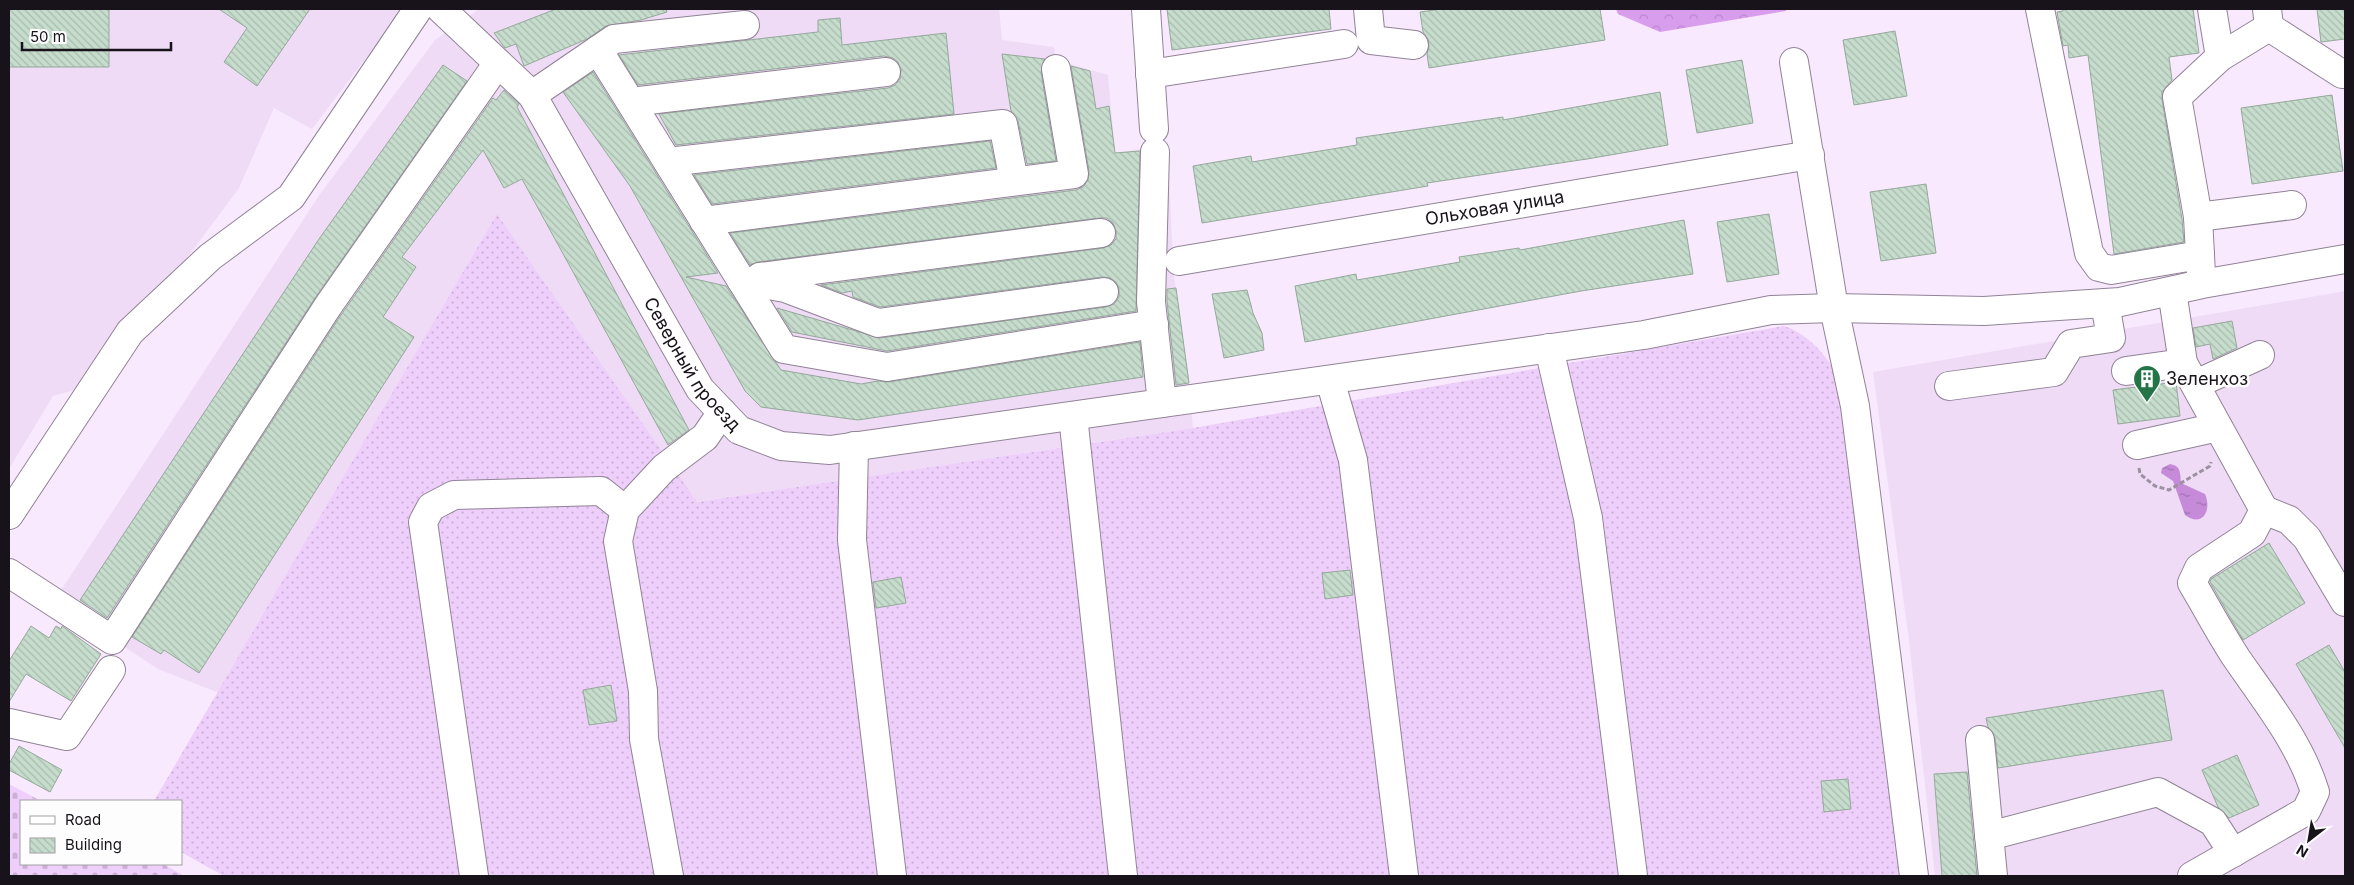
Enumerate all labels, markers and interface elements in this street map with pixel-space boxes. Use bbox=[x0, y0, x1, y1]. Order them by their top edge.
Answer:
scale bar bbox=[22, 20, 171, 52]
text: 50 m bbox=[30, 27, 66, 46]
street label: Ольховая улица bbox=[1423, 185, 1566, 229]
street label: Северный проезд bbox=[640, 293, 745, 435]
building icon: Зеленхоз bbox=[2132, 364, 2162, 403]
place label: Зеленхоз bbox=[2166, 368, 2248, 389]
legend bbox=[20, 800, 182, 865]
text: Road bbox=[65, 810, 101, 829]
north arrow bbox=[2284, 815, 2334, 865]
text: Building bbox=[65, 835, 122, 854]
text: N bbox=[2293, 842, 2311, 862]

